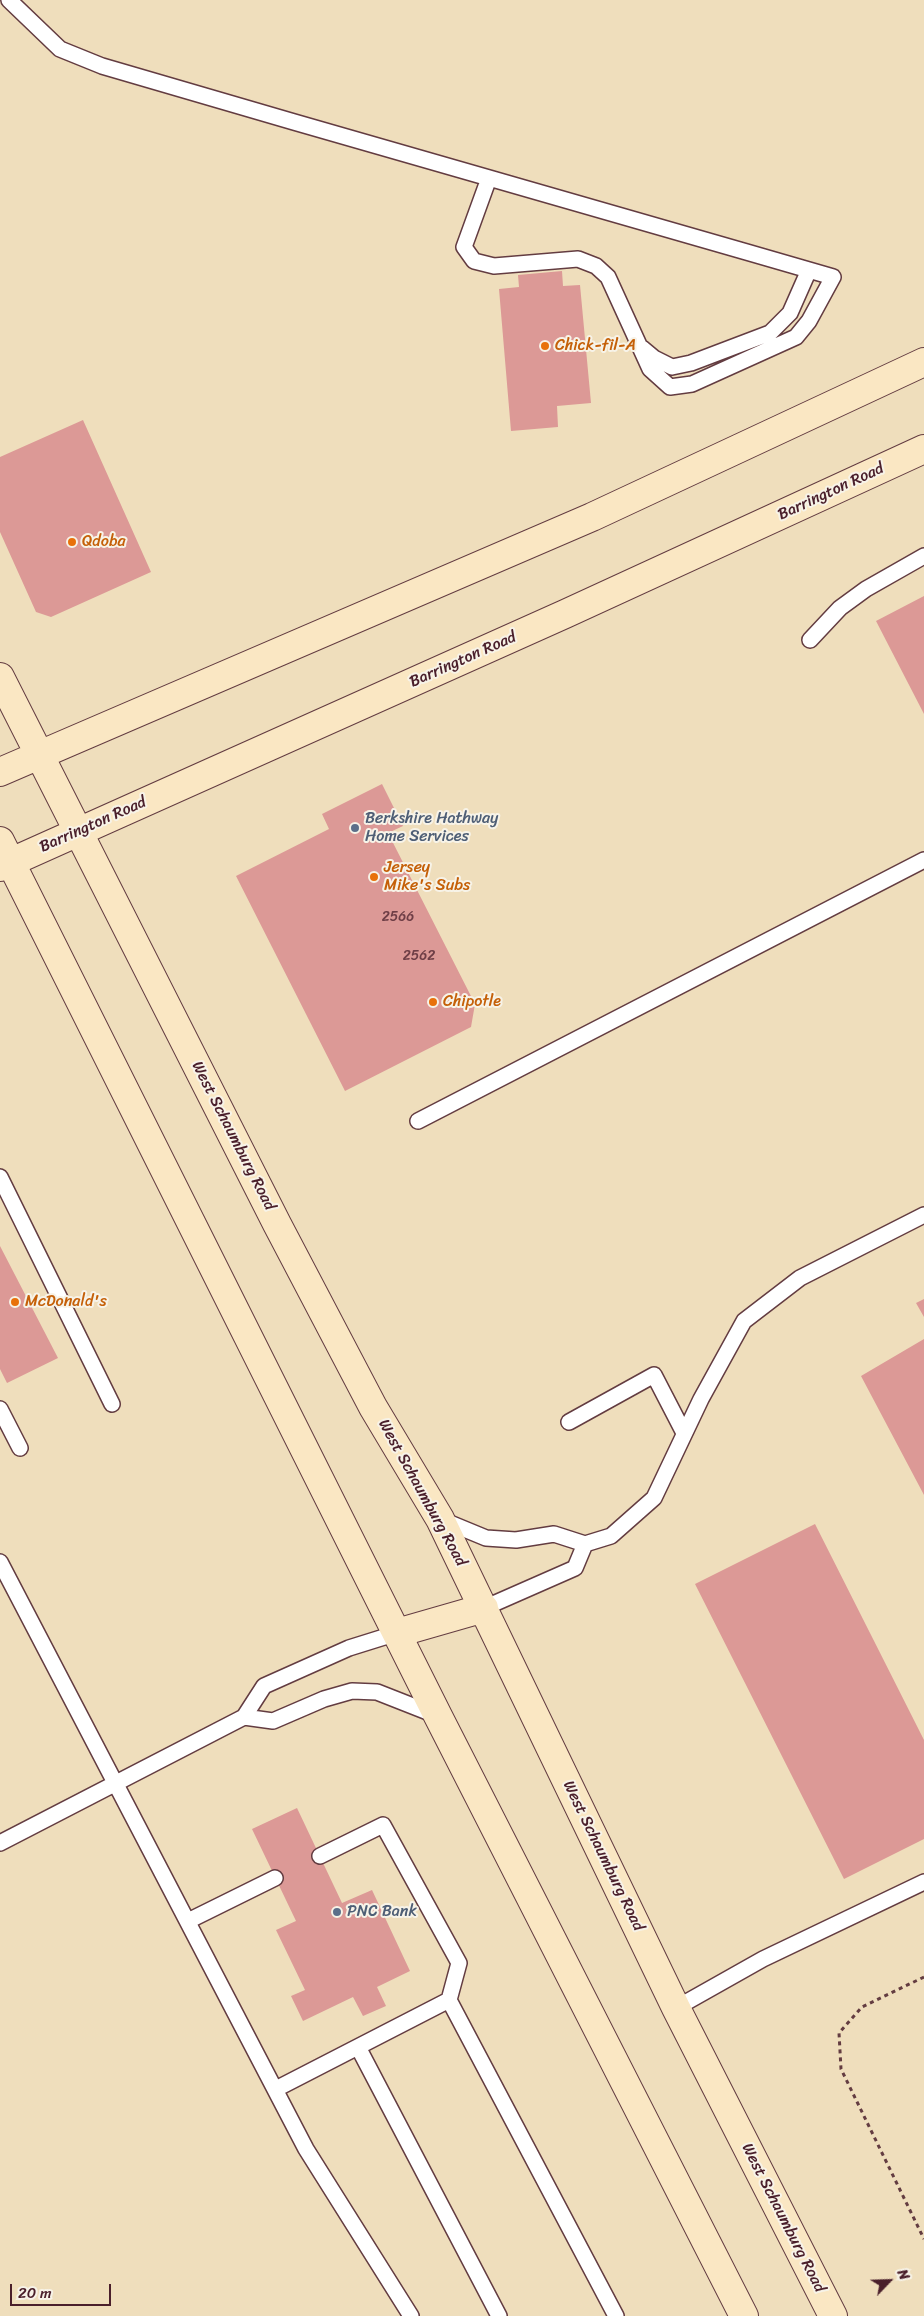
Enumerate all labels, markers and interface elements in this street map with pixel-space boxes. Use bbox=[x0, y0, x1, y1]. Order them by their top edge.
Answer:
place label: Chick-fil-A bbox=[555, 336, 636, 356]
marker: Chick-fil-A bbox=[539, 340, 551, 352]
street label: Barrington Road bbox=[775, 459, 887, 525]
place label: Qdoba bbox=[82, 532, 126, 552]
marker: Qdoba bbox=[66, 536, 78, 548]
street label: Barrington Road bbox=[407, 628, 519, 692]
street label: Barrington Road bbox=[37, 793, 149, 857]
place label: Berkshire Hathway Home Services bbox=[365, 809, 498, 847]
marker: Berkshire Hathway Home Services bbox=[349, 822, 361, 834]
place label: Jersey Mike's Subs bbox=[384, 858, 470, 896]
marker: Jersey Mike's Subs bbox=[368, 871, 380, 883]
house number: 2566 bbox=[382, 909, 414, 925]
house number: 2562 bbox=[403, 948, 435, 964]
place label: Chipotle bbox=[443, 992, 501, 1012]
marker: Chipotle bbox=[427, 996, 439, 1008]
street label: West Schaumburg Road bbox=[187, 1058, 279, 1214]
place label: McDonald's bbox=[25, 1292, 107, 1312]
marker: McDonald's bbox=[9, 1296, 21, 1308]
street label: West Schaumburg Road bbox=[374, 1416, 470, 1570]
street label: West Schaumburg Road bbox=[558, 1778, 648, 1934]
place label: PNC Bank bbox=[347, 1902, 417, 1922]
marker: PNC Bank bbox=[331, 1906, 343, 1918]
street label: West Schaumburg Road bbox=[737, 2140, 829, 2296]
north arrow bbox=[864, 2256, 914, 2306]
text: N bbox=[890, 2265, 917, 2284]
scale bar bbox=[12, 2274, 114, 2306]
text: 20 m bbox=[18, 2280, 52, 2306]

